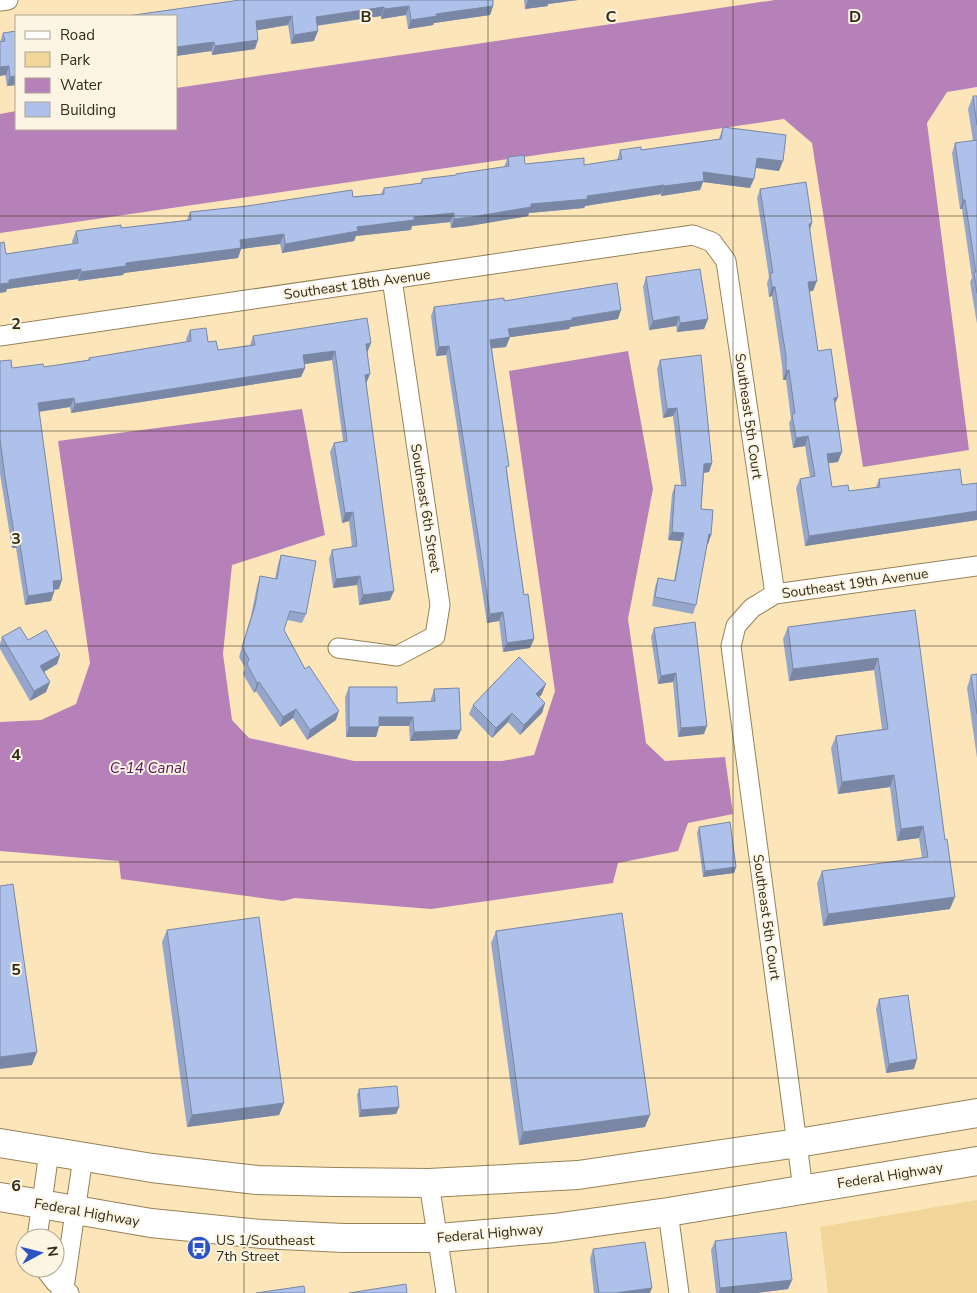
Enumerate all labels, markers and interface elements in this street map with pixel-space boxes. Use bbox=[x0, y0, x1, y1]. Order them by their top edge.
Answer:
text: B bbox=[360, 6, 372, 28]
text: C bbox=[606, 6, 617, 28]
text: D bbox=[849, 6, 861, 28]
legend bbox=[15, 15, 178, 130]
text: Road bbox=[60, 25, 95, 45]
text: Park bbox=[60, 50, 90, 70]
text: Water bbox=[60, 75, 103, 95]
text: Building bbox=[60, 100, 116, 120]
street label: Southeast 18th Avenue bbox=[282, 265, 432, 304]
text: 2 bbox=[11, 313, 21, 335]
street label: Southeast 5th Court bbox=[730, 352, 767, 480]
street label: Southeast 6th Street bbox=[406, 442, 445, 574]
text: 3 bbox=[11, 528, 21, 550]
street label: Southeast 19th Avenue bbox=[780, 564, 930, 603]
text: 4 bbox=[11, 744, 21, 766]
water label: C-14 Canal bbox=[110, 758, 186, 778]
street label: Southeast 5th Court bbox=[748, 853, 785, 981]
text: 5 bbox=[11, 959, 21, 981]
street label: Federal Highway bbox=[836, 1158, 945, 1193]
text: 6 bbox=[11, 1175, 21, 1197]
street label: Federal Highway bbox=[33, 1194, 142, 1231]
street label: Federal Highway bbox=[436, 1219, 545, 1248]
north arrow bbox=[15, 1228, 65, 1278]
place label: US 1/Southeast 7th Street bbox=[216, 1231, 314, 1266]
bus stop icon: US 1/Southeast 7th Street bbox=[186, 1235, 212, 1261]
text: N bbox=[42, 1245, 62, 1258]

